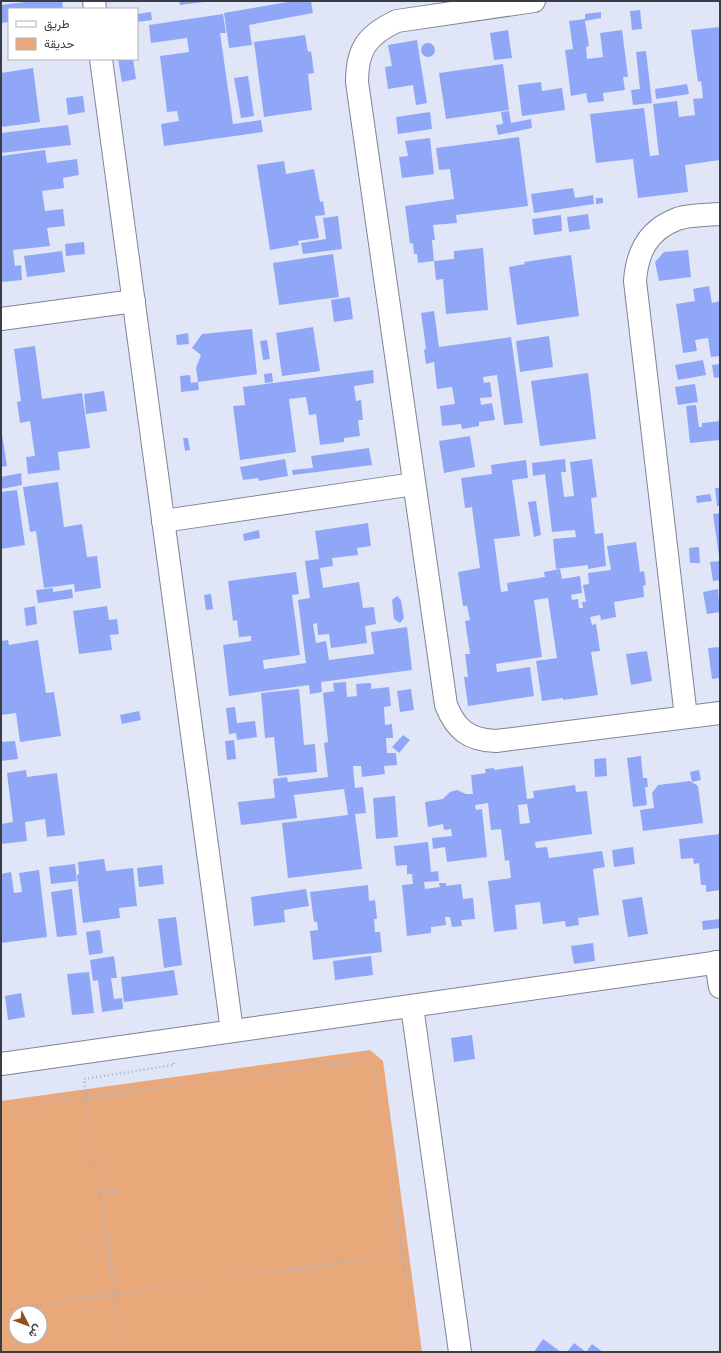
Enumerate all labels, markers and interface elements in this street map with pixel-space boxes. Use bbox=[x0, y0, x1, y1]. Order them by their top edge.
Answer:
legend bbox=[8, 8, 138, 60]
text: طريق bbox=[44, 17, 70, 32]
text: حديقة bbox=[44, 37, 74, 52]
north arrow bbox=[8, 1305, 48, 1345]
text: ش bbox=[26, 1322, 44, 1341]

